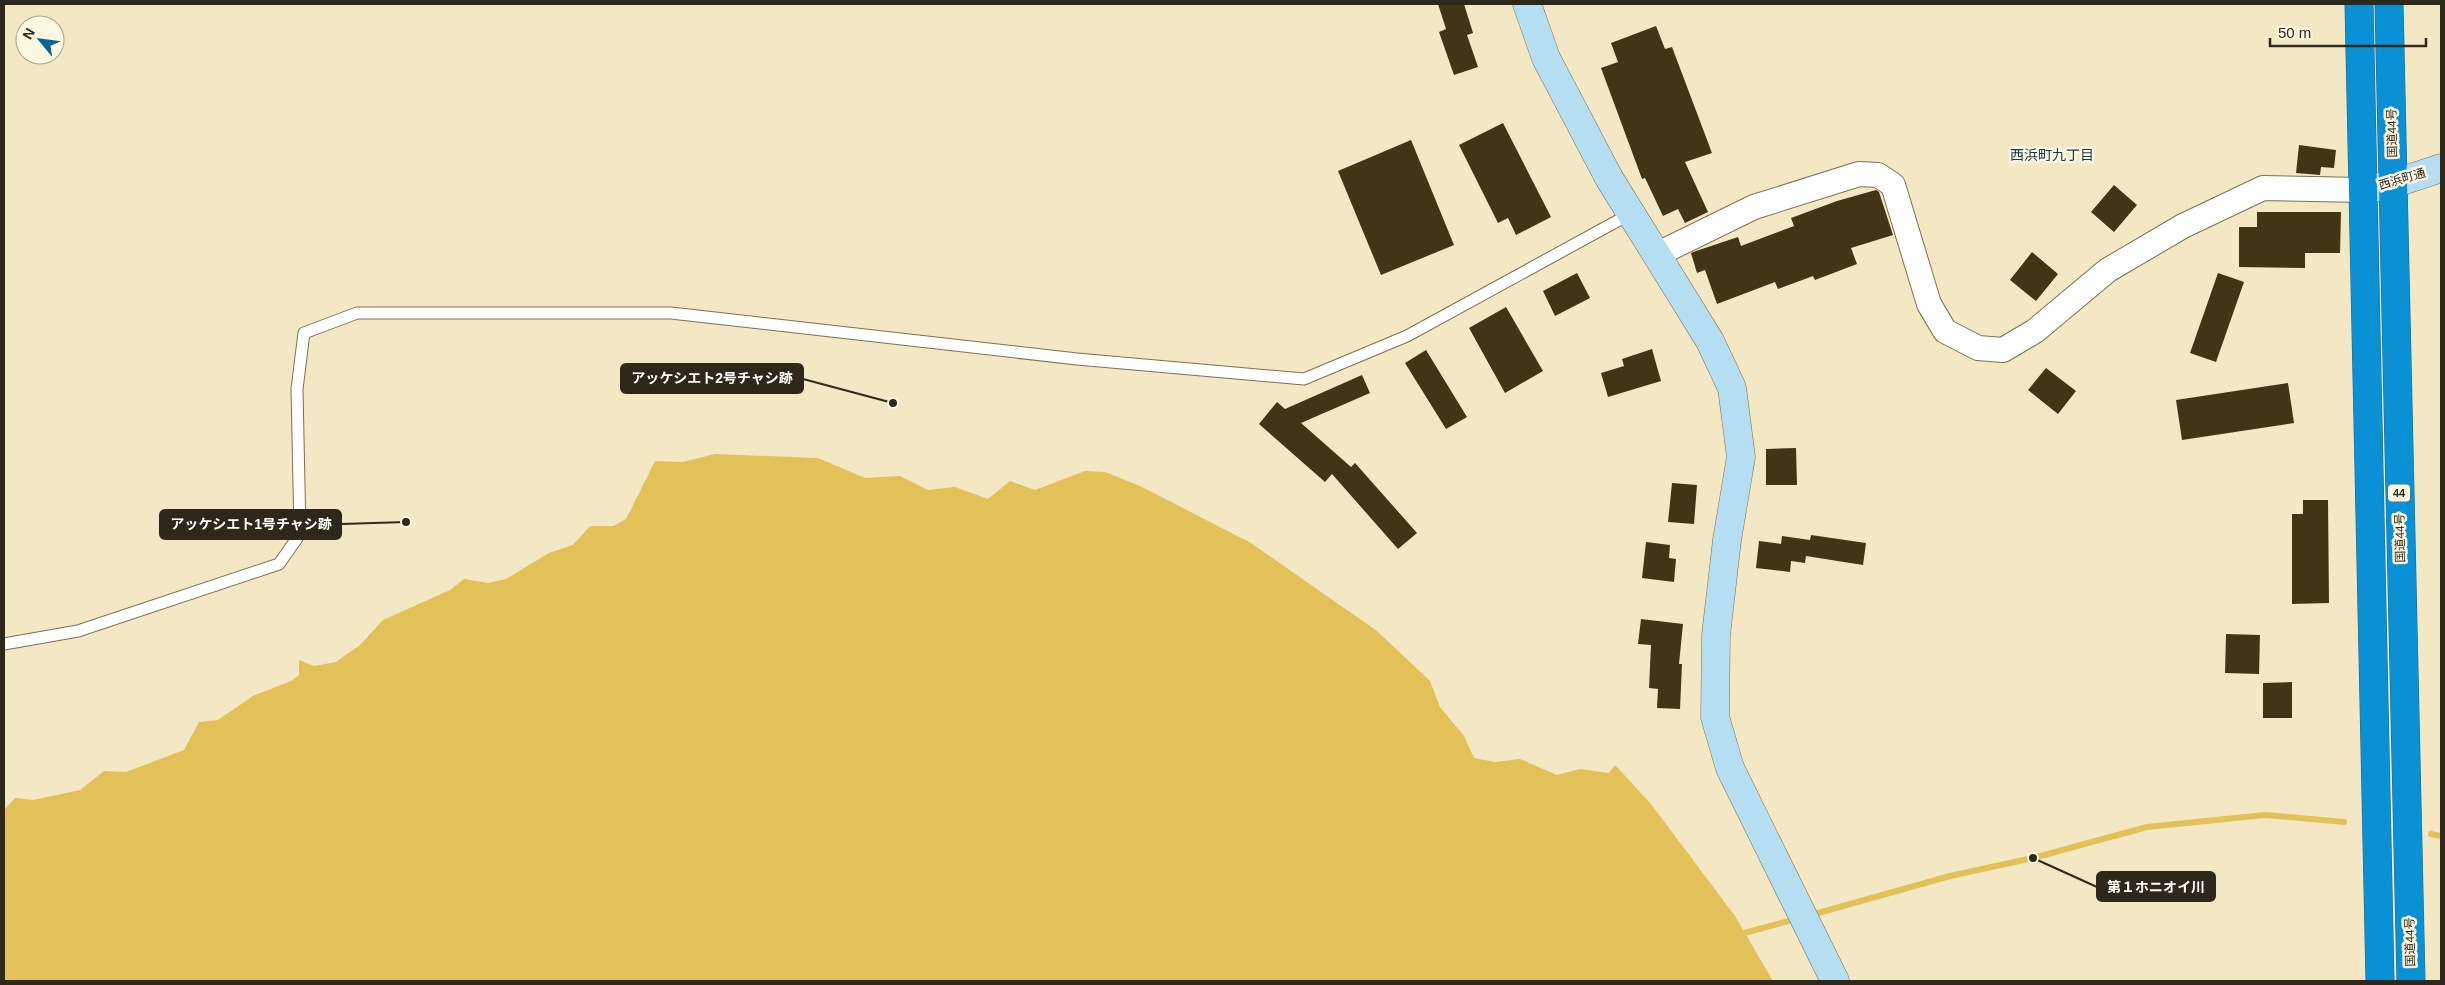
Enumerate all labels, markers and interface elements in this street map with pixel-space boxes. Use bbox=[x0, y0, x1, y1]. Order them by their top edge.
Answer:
north arrow bbox=[15, 15, 65, 65]
scale bar bbox=[2270, 15, 2426, 47]
text: 50 m bbox=[2278, 24, 2311, 41]
text: N bbox=[19, 25, 38, 42]
street label: 国道44号 bbox=[2385, 108, 2399, 158]
district label: 西浜町九丁目 bbox=[2010, 147, 2094, 163]
street label: 西浜町通 bbox=[2377, 166, 2427, 192]
callout: アッケシエト2号チャシ跡 bbox=[621, 364, 803, 393]
text: アッケシエト2号チャシ跡 bbox=[631, 370, 793, 386]
road number: 44 bbox=[2388, 484, 2410, 502]
callout: アッケシエト1号チャシ跡 bbox=[160, 510, 341, 539]
street label: 国道44号 bbox=[2393, 513, 2407, 563]
text: アッケシエト1号チャシ跡 bbox=[170, 516, 332, 532]
callout: 第１ホニオイ川 bbox=[2097, 872, 2215, 901]
text: 第１ホニオイ川 bbox=[2107, 879, 2205, 895]
street label: 国道44号 bbox=[2403, 917, 2417, 967]

